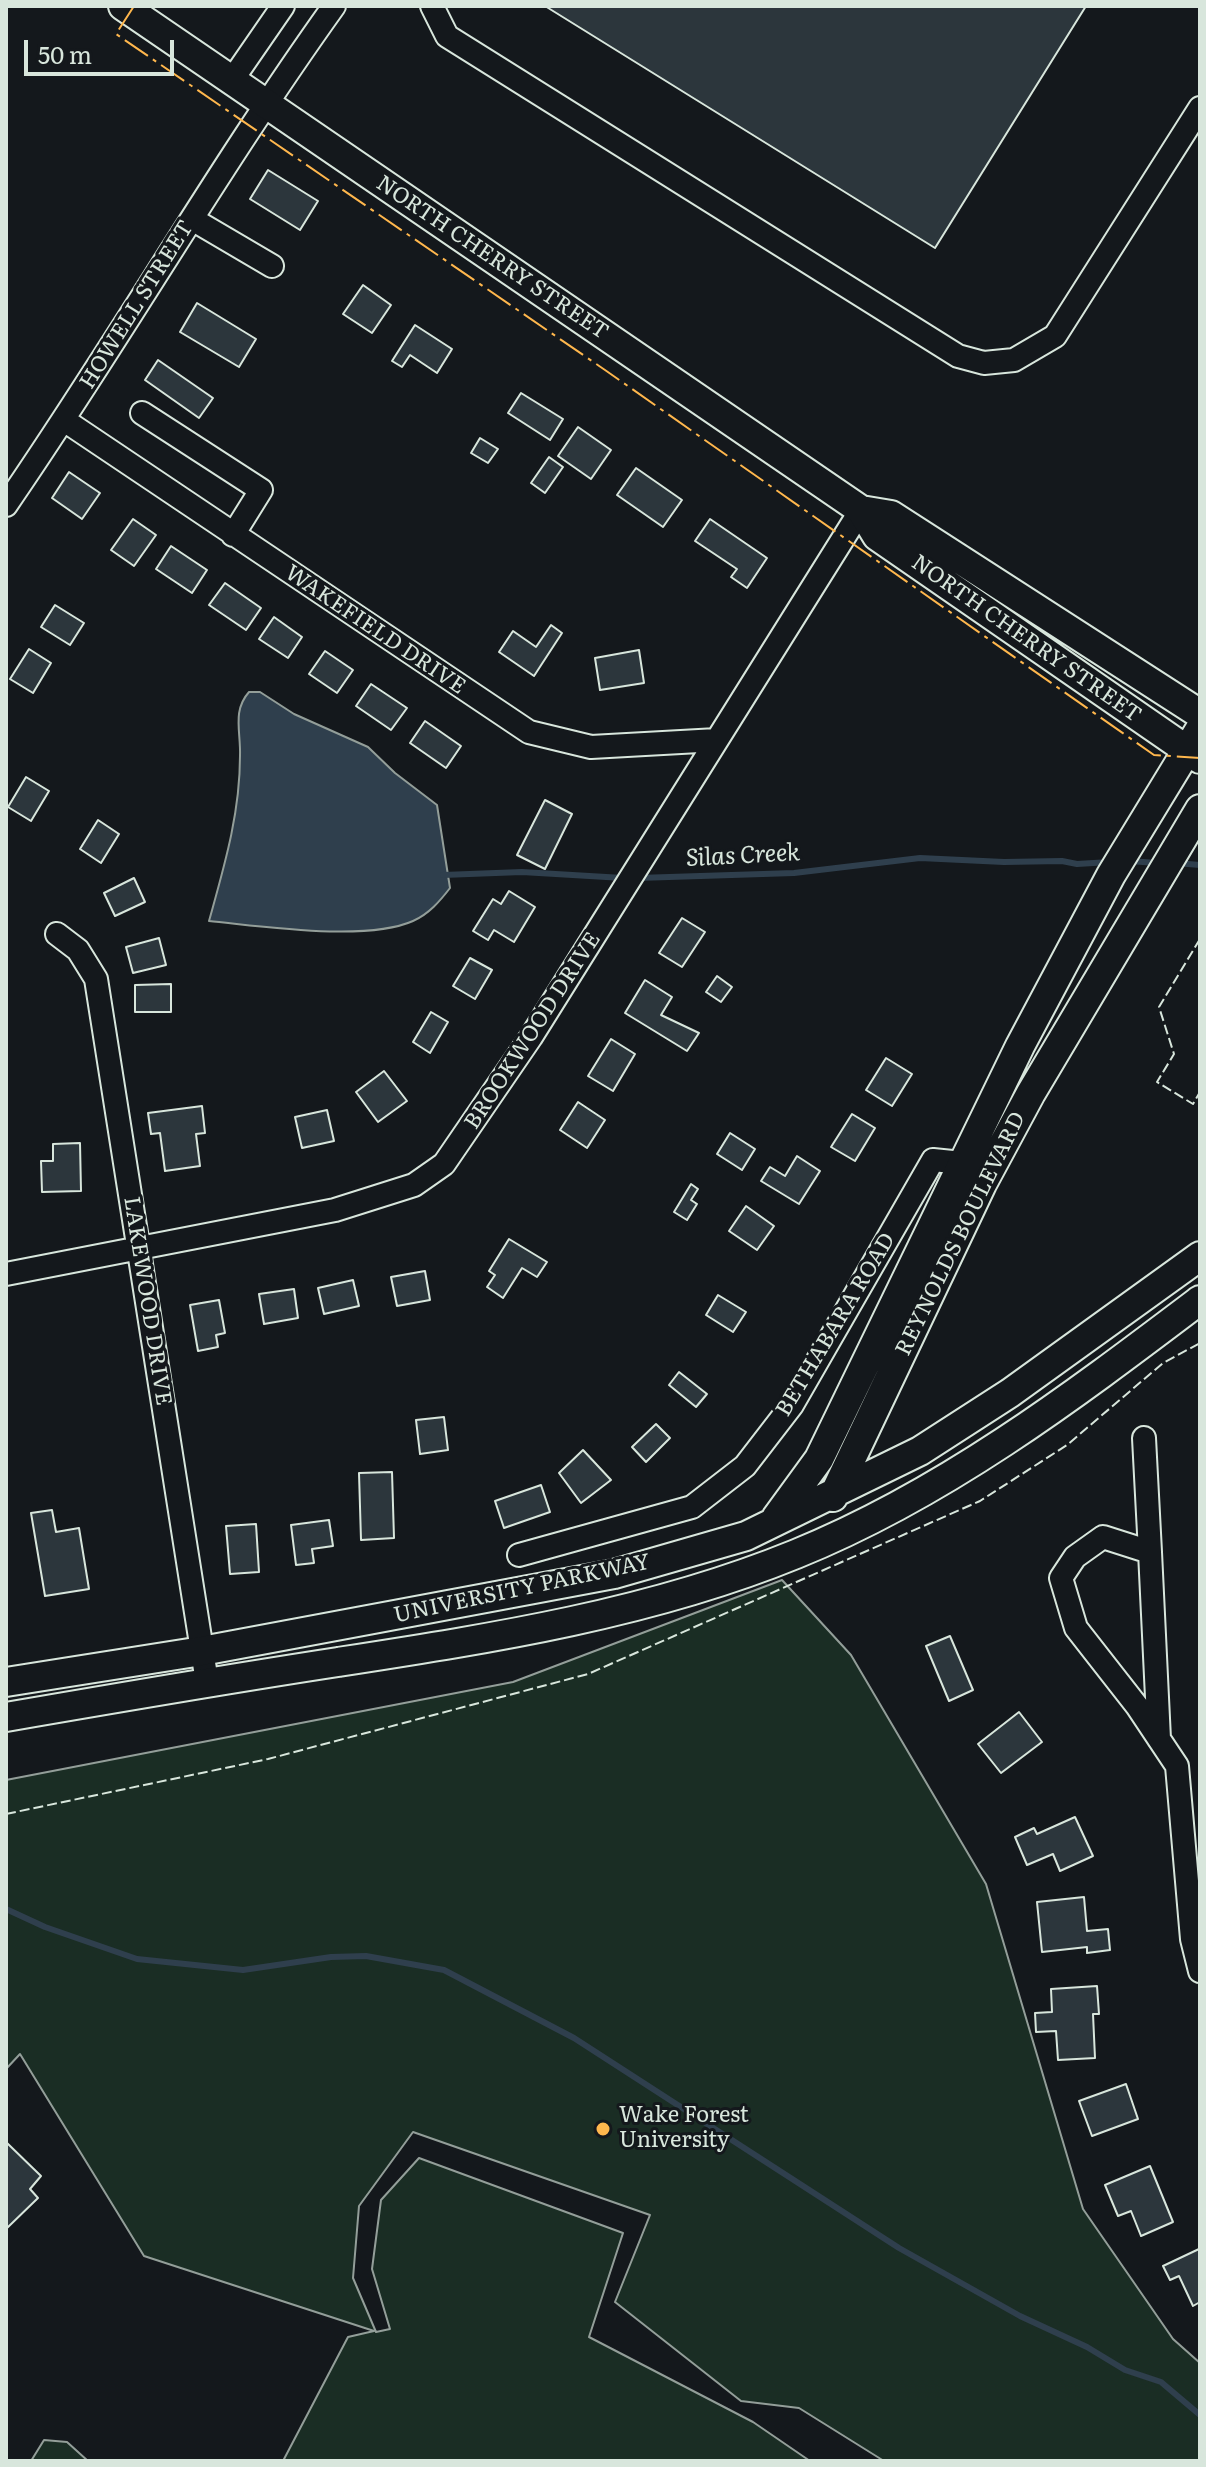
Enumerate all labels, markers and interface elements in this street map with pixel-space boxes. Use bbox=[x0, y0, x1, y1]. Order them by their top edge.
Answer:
scale bar bbox=[28, 24, 178, 74]
text: 50 m bbox=[38, 36, 92, 71]
street label: NORTH CHERRY STREET bbox=[371, 170, 613, 346]
street label: HOWELL STREET bbox=[74, 216, 200, 394]
street label: NORTH CHERRY STREET bbox=[906, 549, 1146, 729]
street label: WAKEFIELD DRIVE bbox=[280, 560, 470, 700]
water label: Silas Creek bbox=[685, 839, 801, 873]
street label: BROOKWOOD DRIVE bbox=[459, 927, 607, 1135]
street label: REYNOLDS BOULEVARD bbox=[890, 1108, 1032, 1360]
street label: LAKEWOOD DRIVE bbox=[117, 1195, 177, 1407]
street label: BETHABARA ROAD bbox=[771, 1228, 901, 1422]
street label: UNIVERSITY PARKWAY bbox=[391, 1549, 653, 1629]
place label: Wake Forest University bbox=[619, 2103, 749, 2154]
marker: Wake Forest University bbox=[594, 2120, 612, 2138]

